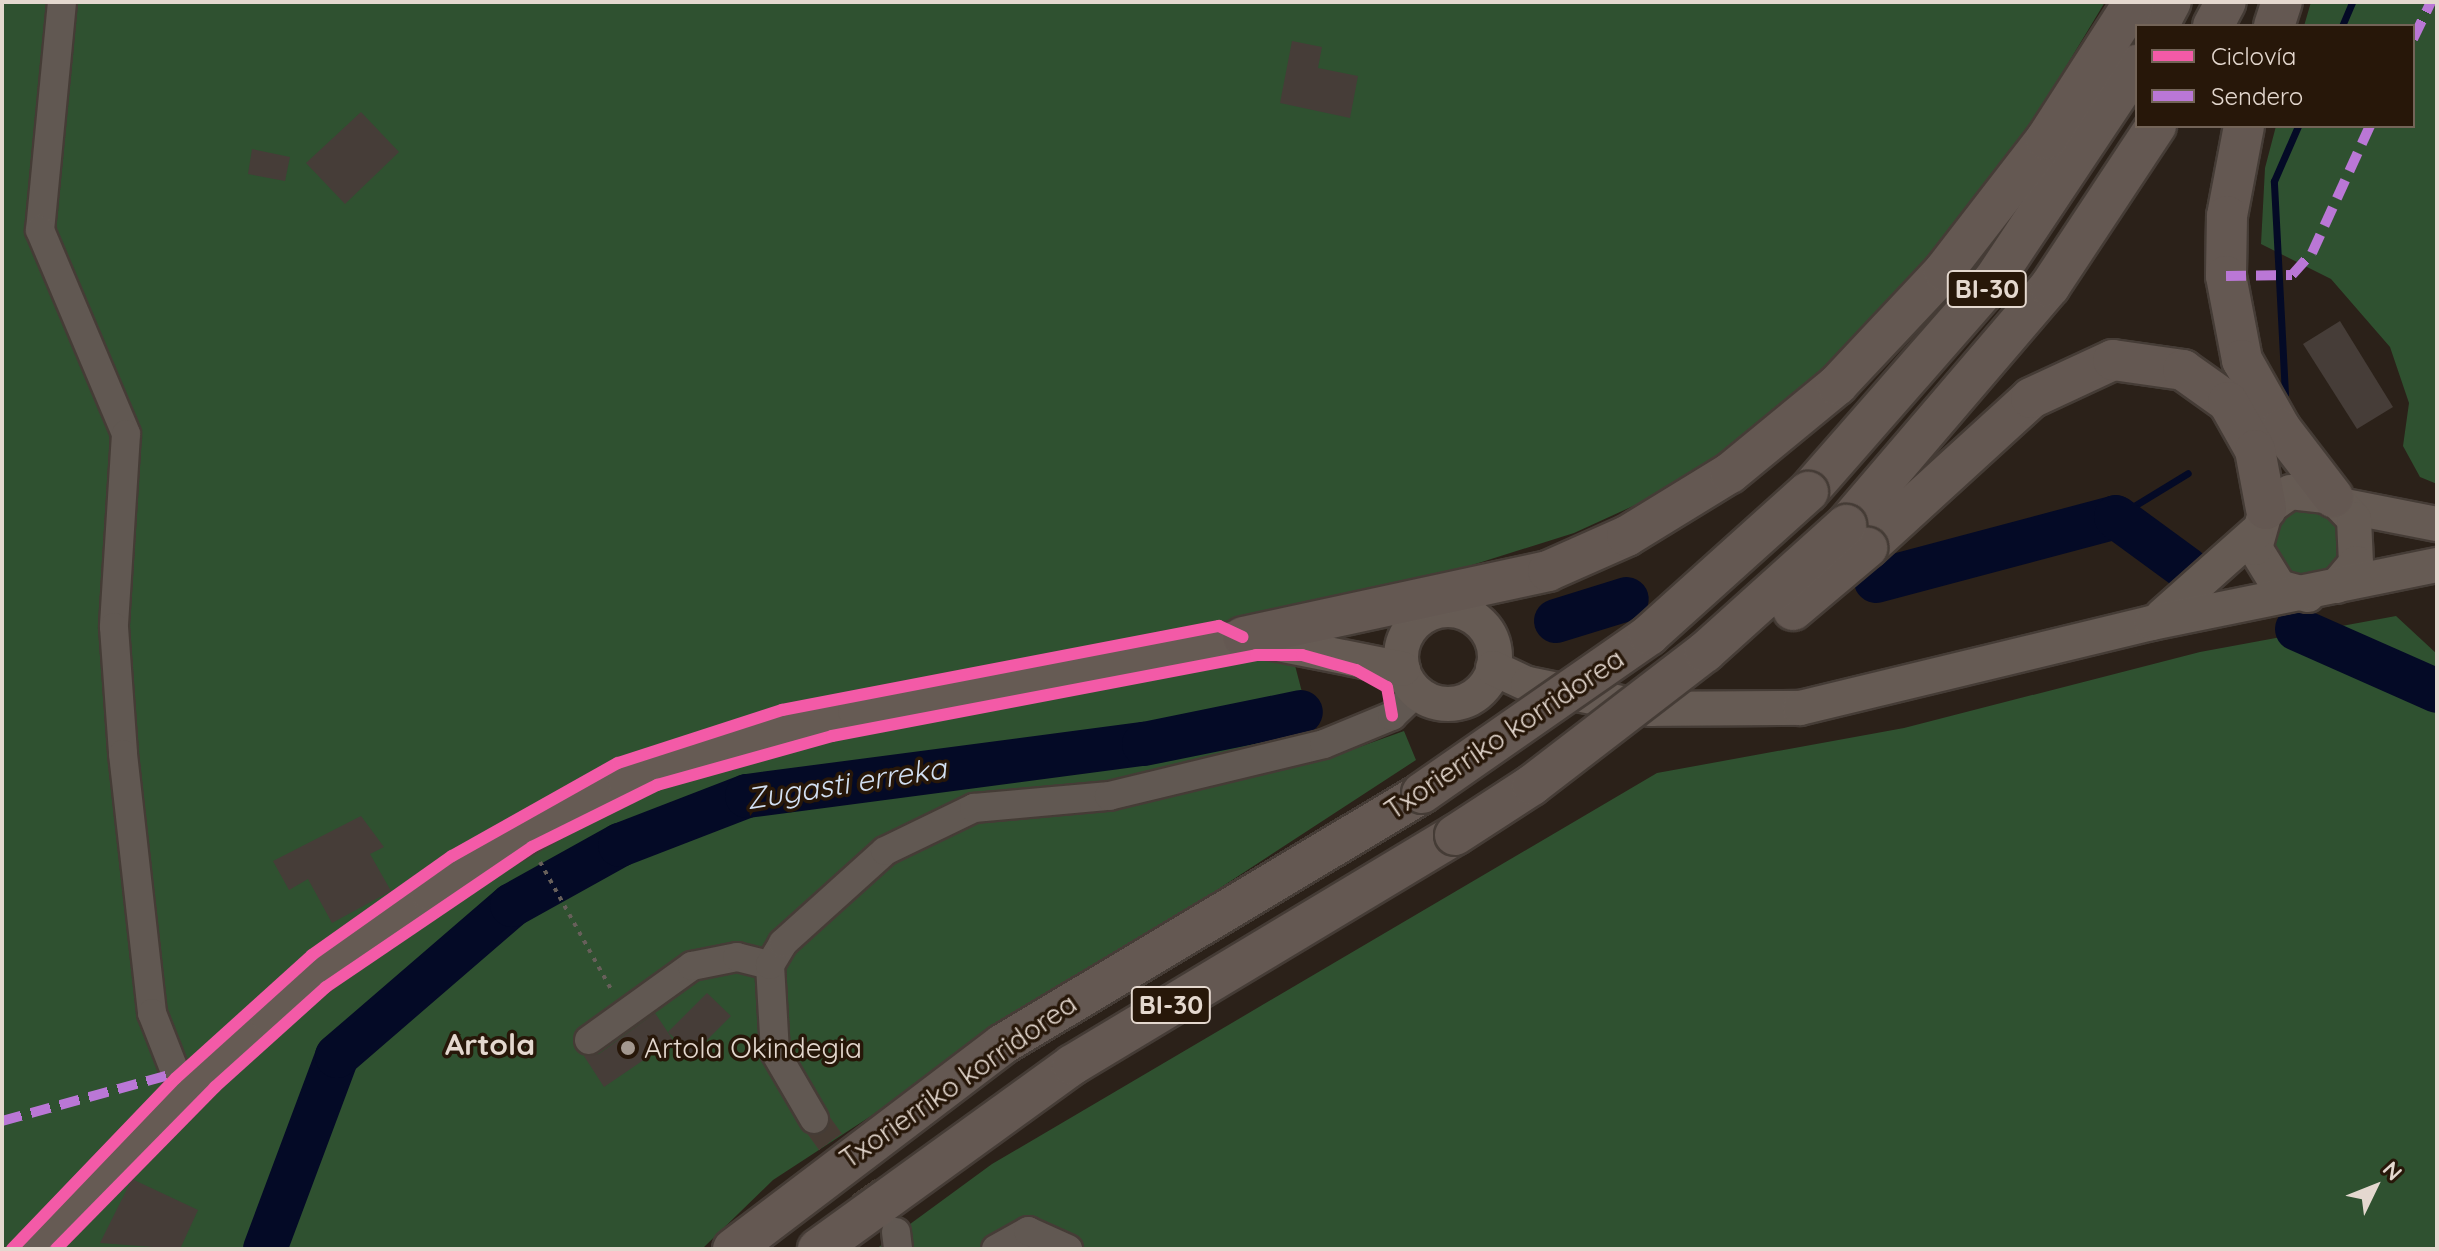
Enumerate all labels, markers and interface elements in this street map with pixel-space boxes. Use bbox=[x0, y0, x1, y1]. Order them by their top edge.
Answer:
legend bbox=[2135, 24, 2415, 128]
text: Ciclovía bbox=[2211, 41, 2296, 71]
text: Sendero bbox=[2211, 81, 2303, 111]
road number: BI-30 bbox=[1945, 267, 2029, 311]
street label: Txorierriko korridorea bbox=[1378, 641, 1630, 827]
water label: Zugasti erreka bbox=[743, 749, 949, 817]
road number: BI-30 bbox=[1129, 983, 1213, 1027]
street label: Txorierriko korridorea bbox=[833, 987, 1083, 1175]
district label: Artola bbox=[445, 1026, 535, 1062]
place label: Artola Okindegia bbox=[644, 1031, 862, 1065]
marker: Artola Okindegia bbox=[619, 1039, 637, 1057]
north arrow bbox=[2335, 1147, 2415, 1227]
text: N bbox=[2377, 1155, 2408, 1186]

